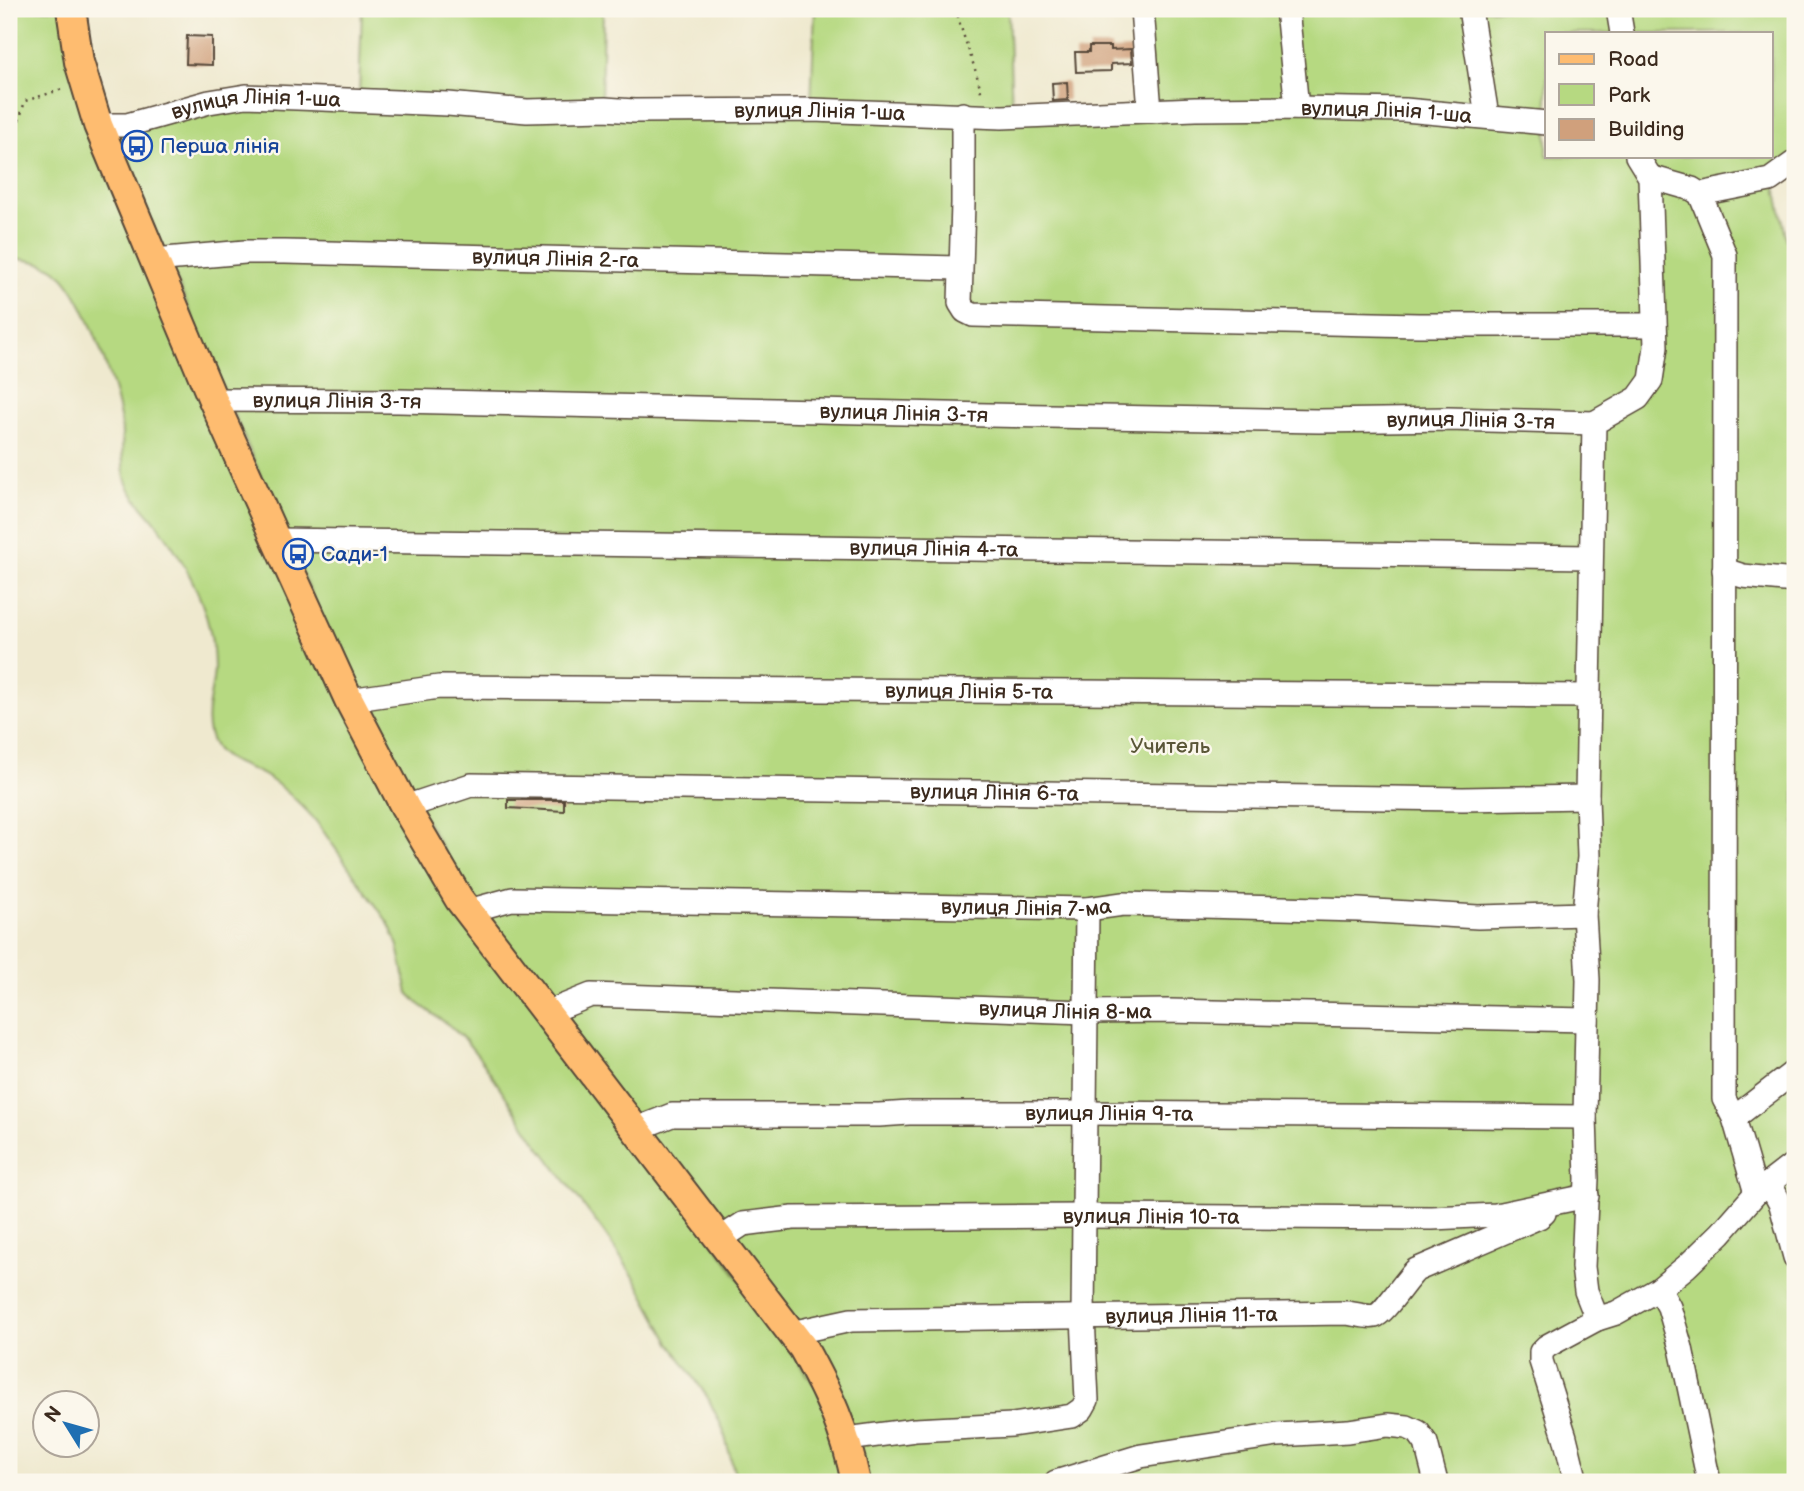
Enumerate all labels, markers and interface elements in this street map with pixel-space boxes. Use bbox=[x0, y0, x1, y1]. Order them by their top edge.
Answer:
legend bbox=[1545, 32, 1772, 158]
text: Road bbox=[1608, 47, 1659, 72]
street label: вулиця Лінія 1-ша bbox=[168, 83, 342, 125]
text: Park bbox=[1608, 83, 1651, 108]
street label: вулиця Лінія 1-ша bbox=[1301, 96, 1474, 129]
street label: вулиця Лінія 1-ша bbox=[734, 97, 906, 126]
text: Building bbox=[1608, 117, 1684, 142]
bus stop icon: Перша лінія bbox=[120, 129, 154, 163]
place label: Перша лінія bbox=[160, 134, 279, 159]
street label: вулиця Лінія 2-га bbox=[472, 244, 640, 273]
street label: вулиця Лінія 3-тя bbox=[252, 388, 422, 414]
street label: вулиця Лінія 3-тя bbox=[819, 399, 989, 428]
street label: вулиця Лінія 3-тя bbox=[1386, 406, 1556, 434]
street label: вулиця Лінія 4-та bbox=[849, 535, 1019, 562]
bus stop icon: Сади-1 bbox=[281, 537, 315, 571]
place label: Сади-1 bbox=[321, 542, 388, 567]
street label: вулиця Лінія 5-та bbox=[885, 678, 1054, 704]
park label: Учитель bbox=[1130, 734, 1211, 759]
street label: вулиця Лінія 6-та bbox=[910, 779, 1080, 806]
street label: вулиця Лінія 7-ма bbox=[941, 893, 1114, 922]
street label: вулиця Лінія 8-ма bbox=[978, 996, 1153, 1025]
street label: вулиця Лінія 9-та bbox=[1025, 1100, 1194, 1126]
street label: вулиця Лінія 10-та bbox=[1063, 1203, 1240, 1229]
street label: вулиця Лінія 11-та bbox=[1105, 1301, 1279, 1329]
north arrow bbox=[32, 1390, 102, 1460]
text: N bbox=[40, 1402, 67, 1427]

